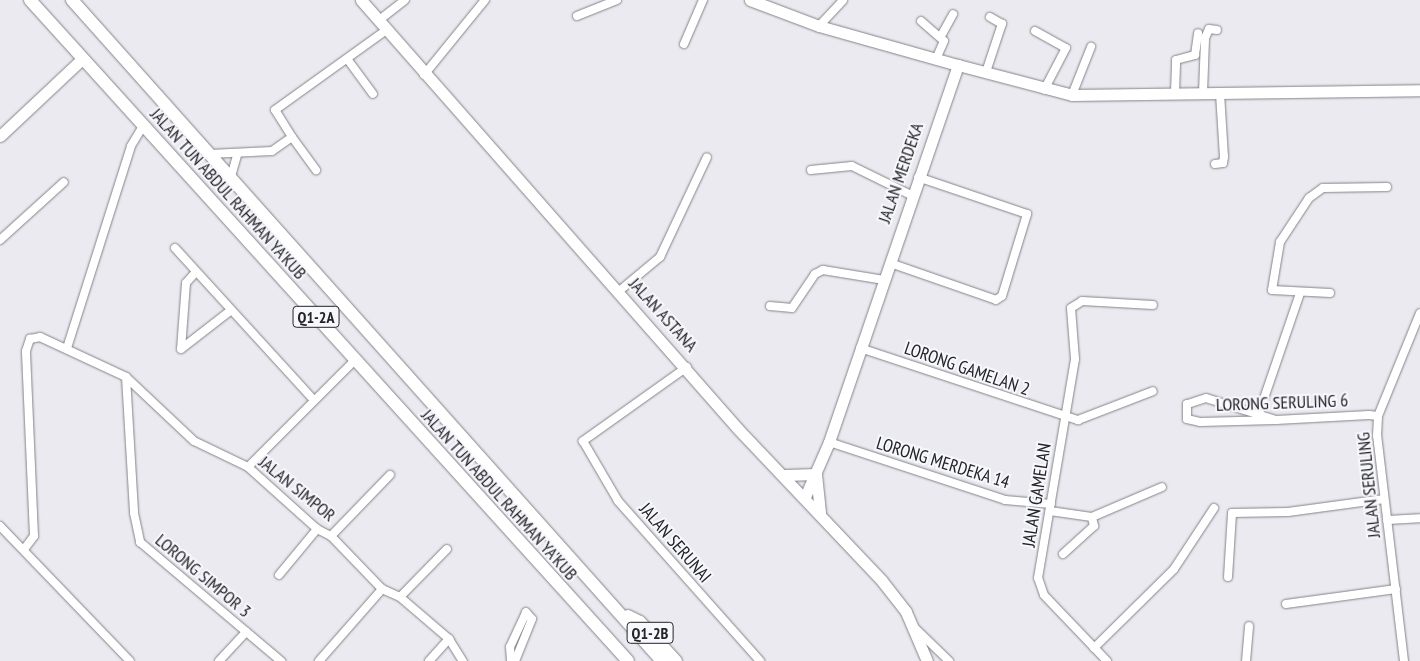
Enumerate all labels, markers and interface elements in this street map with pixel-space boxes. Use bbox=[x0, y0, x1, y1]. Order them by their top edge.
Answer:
street label: JALAN TUN ABDUL RAHMAN YA'KUB bbox=[145, 103, 311, 285]
street label: JALAN MERDEKA bbox=[874, 120, 928, 226]
street label: JALAN ASTANA bbox=[624, 273, 702, 357]
road number: Q1-2A bbox=[292, 304, 340, 330]
street label: LORONG GAMELAN 2 bbox=[902, 337, 1032, 401]
street label: LORONG SERULING 6 bbox=[1216, 390, 1348, 416]
street label: JALAN TUN ABDUL RAHMAN YA'KUB bbox=[416, 404, 582, 586]
street label: JALAN SERULING bbox=[1353, 431, 1385, 539]
street label: LORONG MERDEKA 14 bbox=[874, 432, 1012, 494]
street label: JALAN GAMELAN bbox=[1018, 442, 1056, 548]
street label: JALAN SIMPOR bbox=[254, 452, 340, 526]
street label: JALAN SERUNAI bbox=[635, 499, 715, 587]
street label: LORONG SIMPOR 3 bbox=[151, 530, 255, 622]
road number: Q1-2B bbox=[626, 620, 674, 646]

